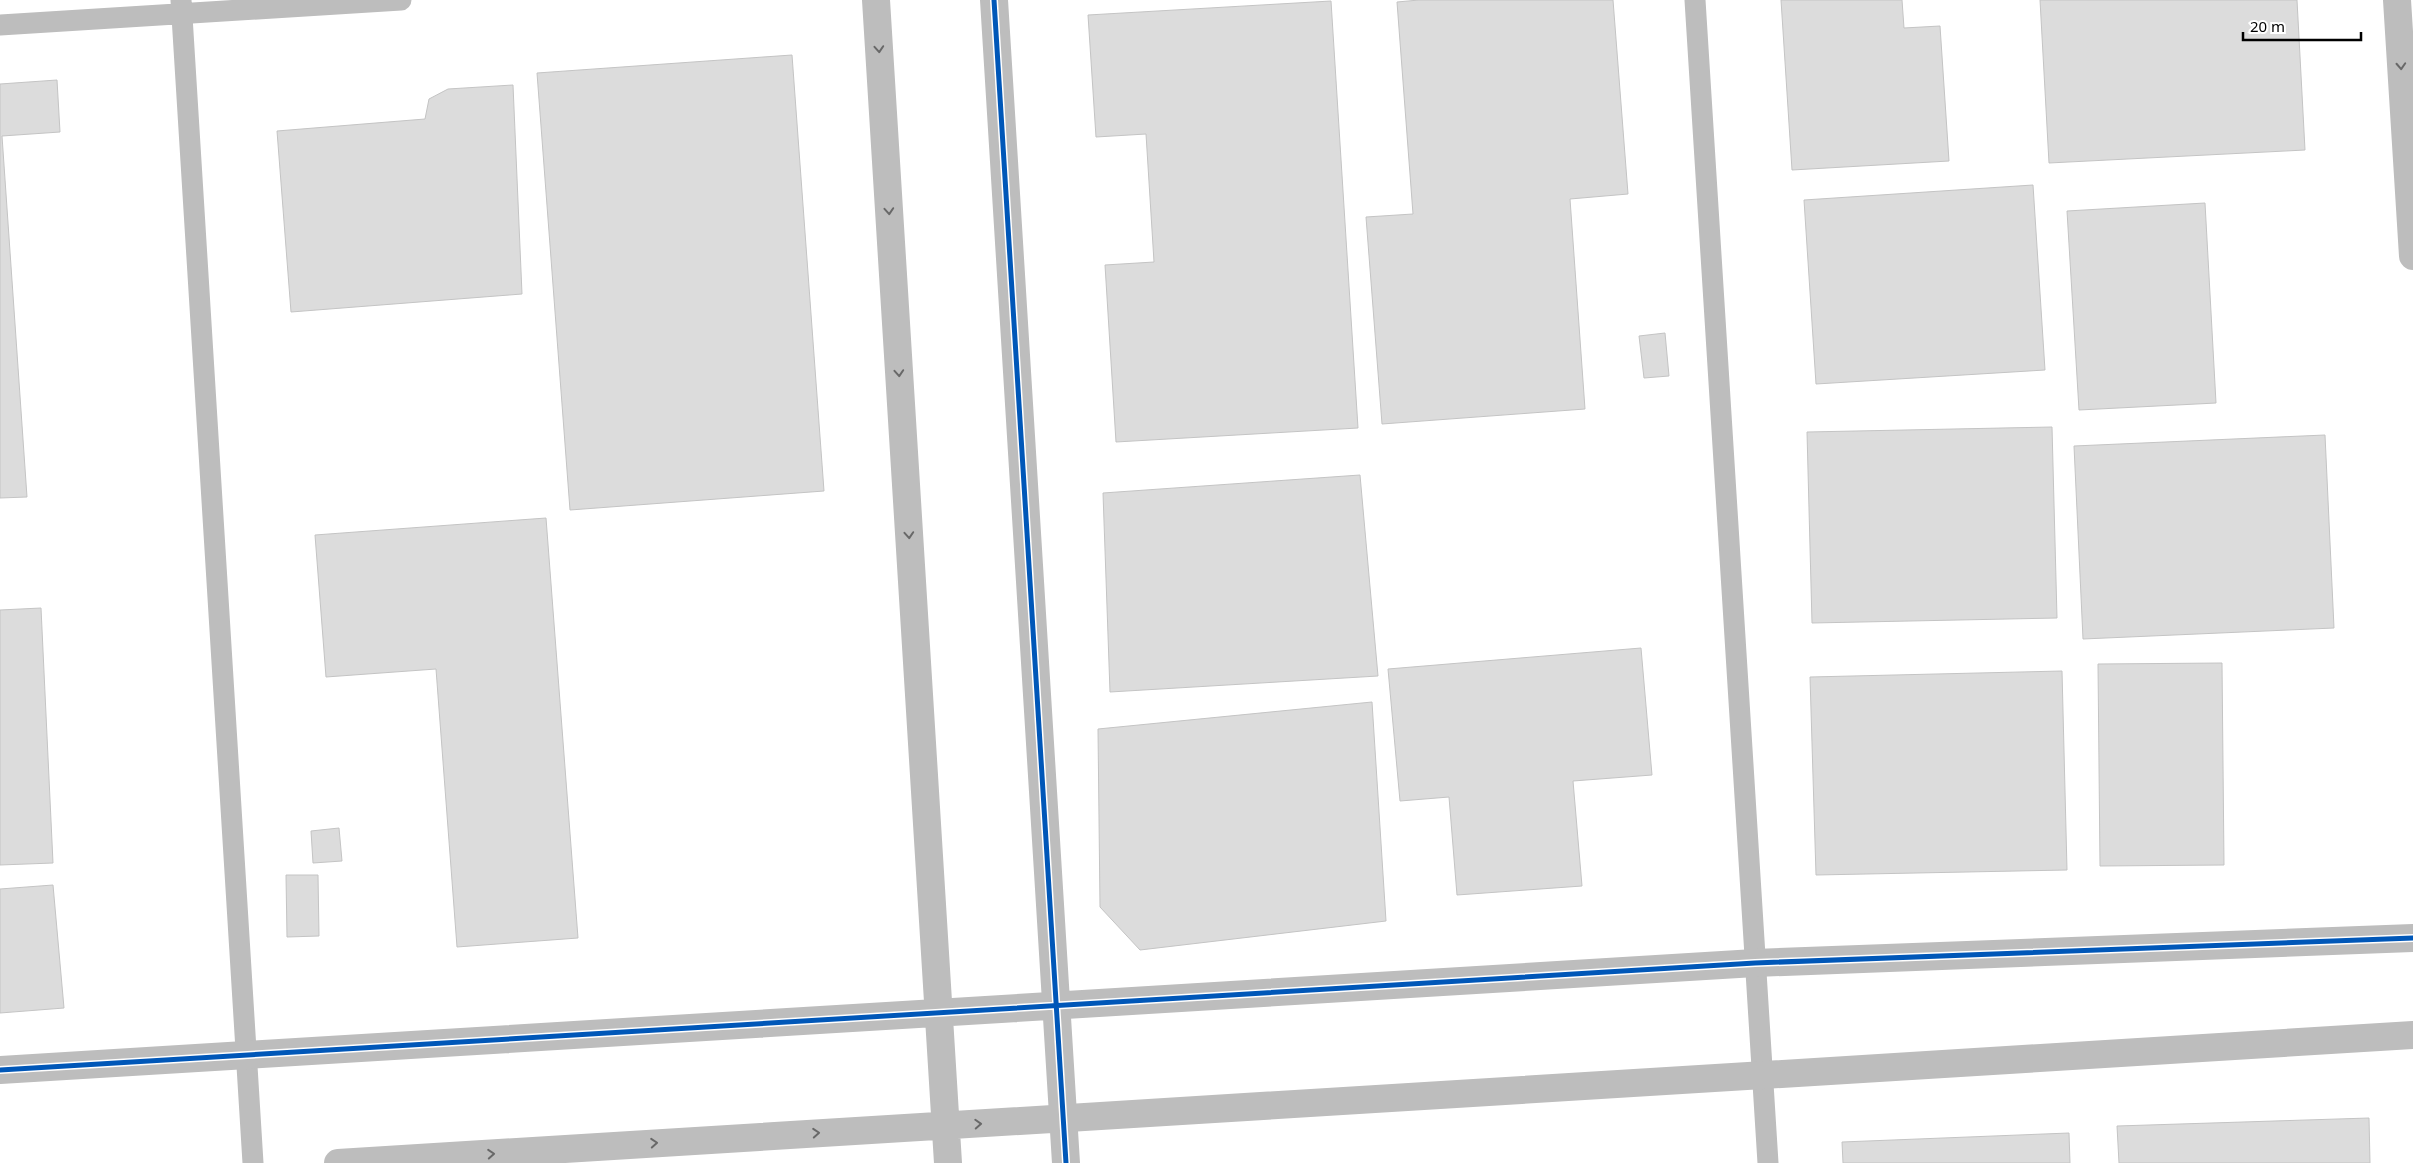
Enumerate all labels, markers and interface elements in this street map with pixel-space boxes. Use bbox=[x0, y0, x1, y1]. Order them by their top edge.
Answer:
scale bar bbox=[2243, 10, 2360, 42]
text: 20 m bbox=[2250, 16, 2285, 36]
one-way arrow bbox=[874, 45, 885, 53]
one-way arrow bbox=[2396, 62, 2407, 70]
one-way arrow bbox=[884, 207, 895, 215]
one-way arrow bbox=[894, 369, 905, 377]
one-way arrow bbox=[904, 532, 915, 540]
one-way arrow bbox=[974, 1118, 982, 1129]
one-way arrow bbox=[812, 1128, 820, 1139]
one-way arrow bbox=[650, 1138, 658, 1149]
one-way arrow bbox=[488, 1148, 496, 1159]

